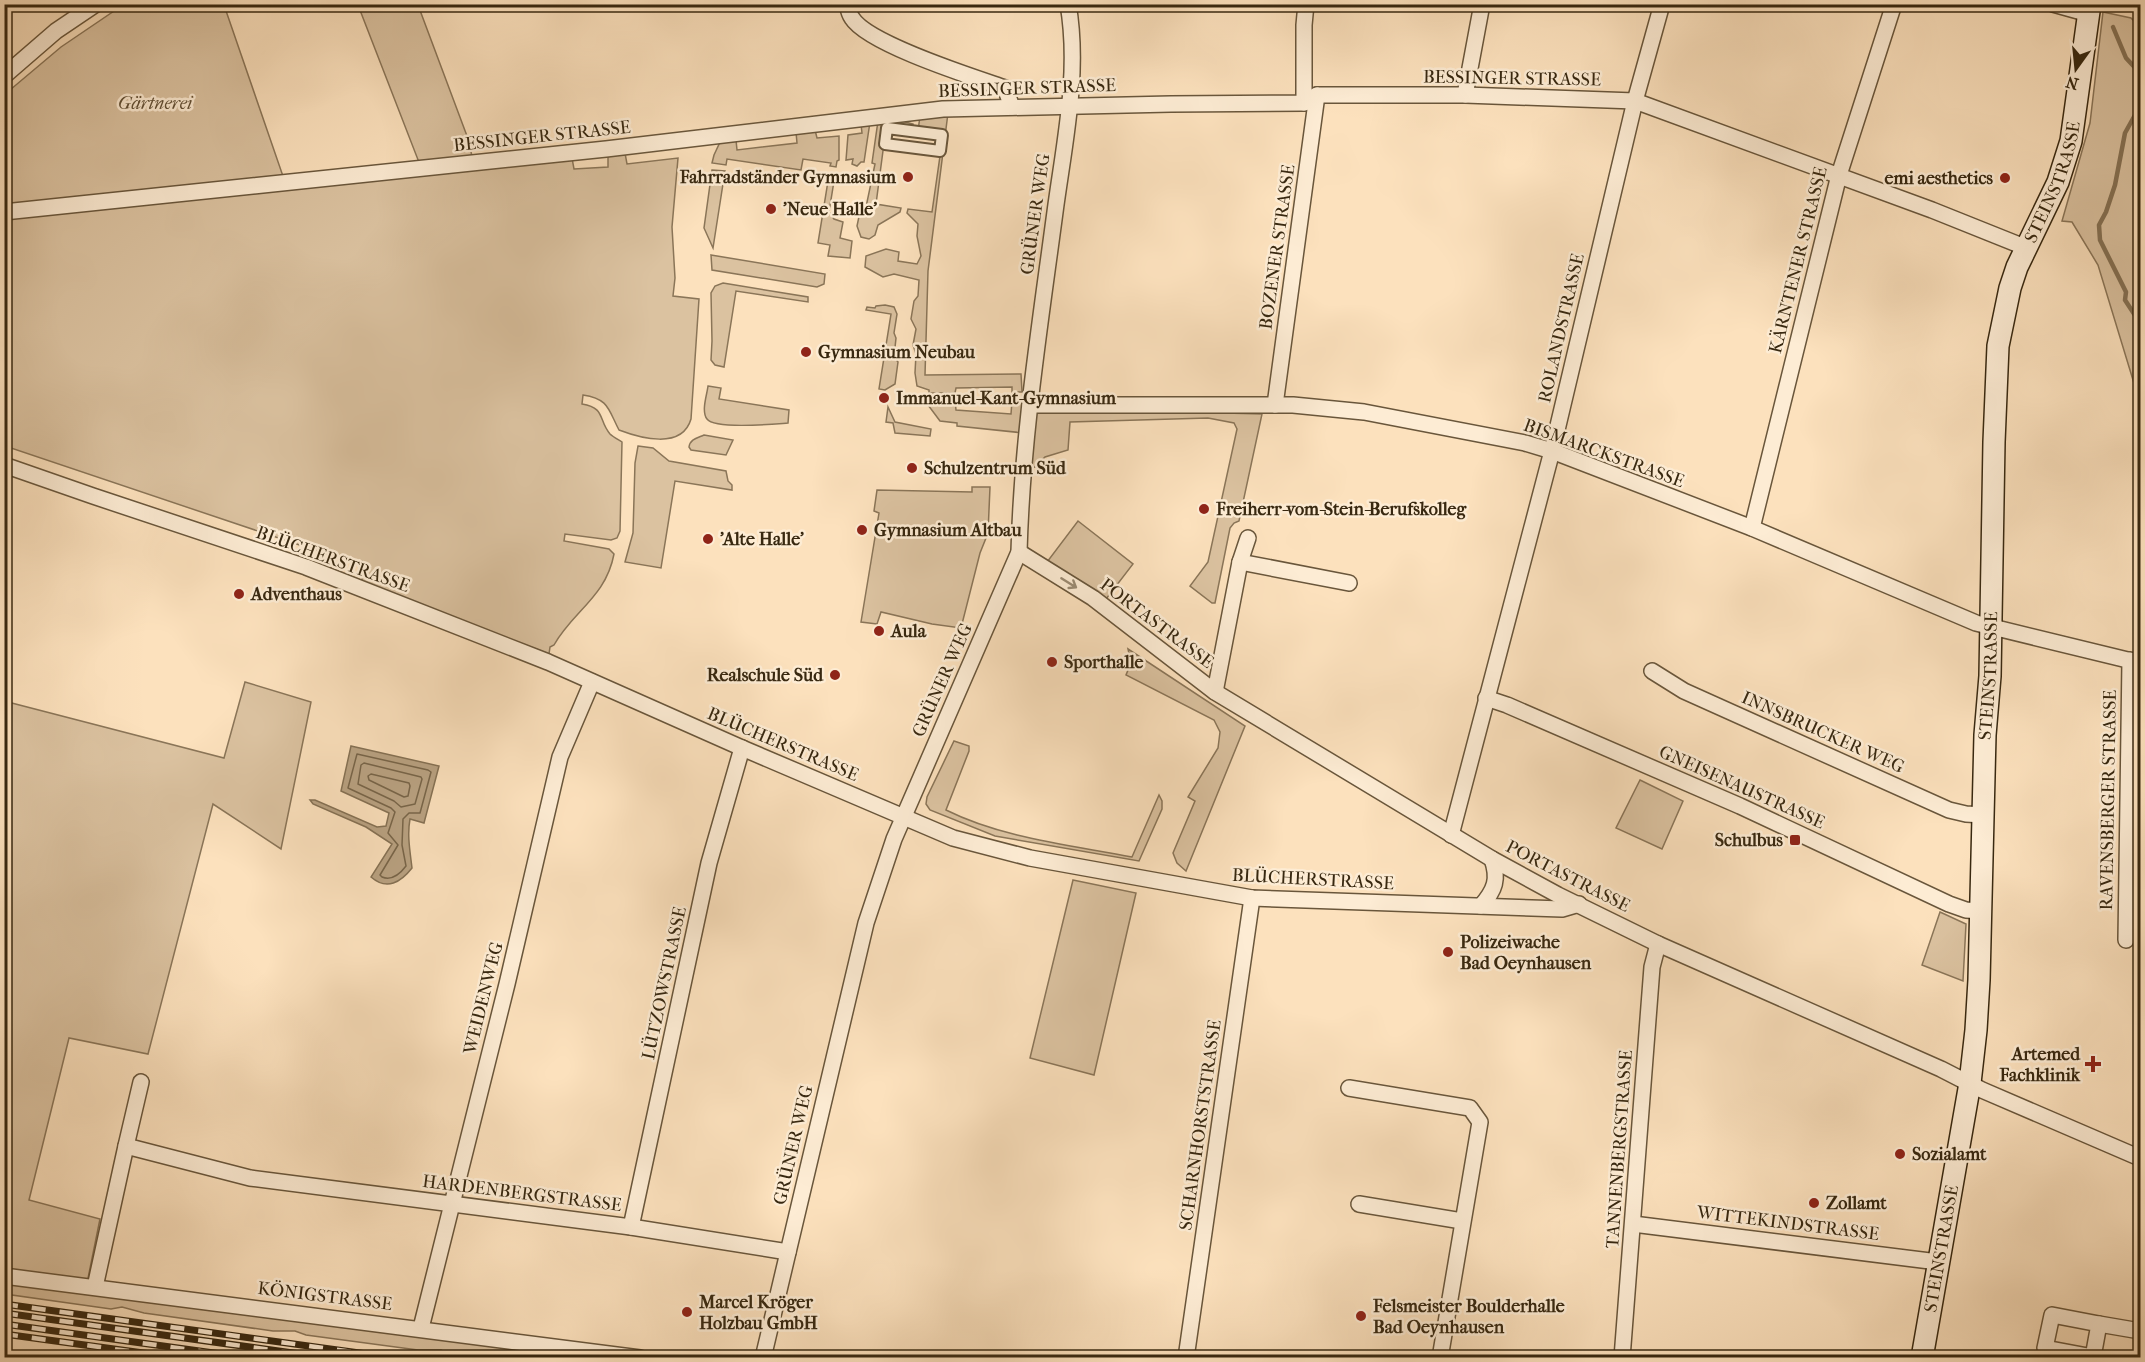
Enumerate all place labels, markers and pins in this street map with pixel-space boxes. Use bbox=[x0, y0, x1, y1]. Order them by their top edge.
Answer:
place label: Fahrradständer Gymnasium bbox=[679, 167, 897, 188]
place label: emi aesthetics bbox=[1885, 168, 1993, 189]
marker: Fahrradständer Gymnasium bbox=[901, 170, 915, 184]
marker: emi aesthetics bbox=[1998, 171, 2012, 185]
place label: 'Neue Halle' bbox=[783, 199, 877, 220]
marker: 'Neue Halle' bbox=[764, 202, 778, 216]
place label: Gymnasium Neubau bbox=[818, 342, 976, 363]
marker: Gymnasium Neubau bbox=[799, 345, 813, 359]
place label: Immanuel-Kant-Gymnasium bbox=[896, 388, 1117, 409]
marker: Immanuel-Kant-Gymnasium bbox=[877, 391, 891, 405]
place label: Schulzentrum Süd bbox=[924, 458, 1067, 479]
marker: Schulzentrum Süd bbox=[905, 461, 919, 475]
place label: Freiherr-vom-Stein-Berufskolleg bbox=[1215, 499, 1467, 520]
marker: Freiherr-vom-Stein-Berufskolleg bbox=[1197, 502, 1211, 516]
place label: Gymnasium Altbau bbox=[874, 520, 1022, 541]
marker: Gymnasium Altbau bbox=[855, 523, 869, 537]
place label: 'Alte Halle' bbox=[720, 529, 804, 550]
marker: 'Alte Halle' bbox=[701, 532, 715, 546]
place label: Adventhaus bbox=[250, 584, 342, 605]
marker: Adventhaus bbox=[232, 587, 246, 601]
place label: Aula bbox=[890, 621, 927, 642]
marker: Aula bbox=[872, 624, 886, 638]
place label: Sporthalle bbox=[1064, 652, 1143, 673]
marker: Sporthalle bbox=[1045, 655, 1059, 669]
place label: Realschule Süd bbox=[707, 665, 824, 686]
marker: Realschule Süd bbox=[828, 668, 842, 682]
place label: Schulbus bbox=[1715, 830, 1783, 851]
marker: Schulbus bbox=[1788, 833, 1802, 847]
place label: Polizeiwache Bad Oeynhausen bbox=[1460, 932, 1592, 974]
marker: Polizeiwache Bad Oeynhausen bbox=[1441, 945, 1455, 959]
place label: Artemed Fachklinik bbox=[1999, 1044, 2081, 1086]
marker: Artemed Fachklinik bbox=[2084, 1055, 2102, 1073]
place label: Sozialamt bbox=[1912, 1144, 1987, 1165]
marker: Sozialamt bbox=[1893, 1147, 1907, 1161]
place label: Zollamt bbox=[1826, 1193, 1887, 1214]
marker: Zollamt bbox=[1807, 1196, 1821, 1210]
place label: Marcel Kröger Holzbau GmbH bbox=[698, 1292, 818, 1334]
place label: Felsmeister Boulderhalle Bad Oeynhausen bbox=[1372, 1296, 1565, 1338]
marker: Marcel Kröger Holzbau GmbH bbox=[680, 1305, 694, 1319]
marker: Felsmeister Boulderhalle Bad Oeynhausen bbox=[1354, 1309, 1368, 1323]

